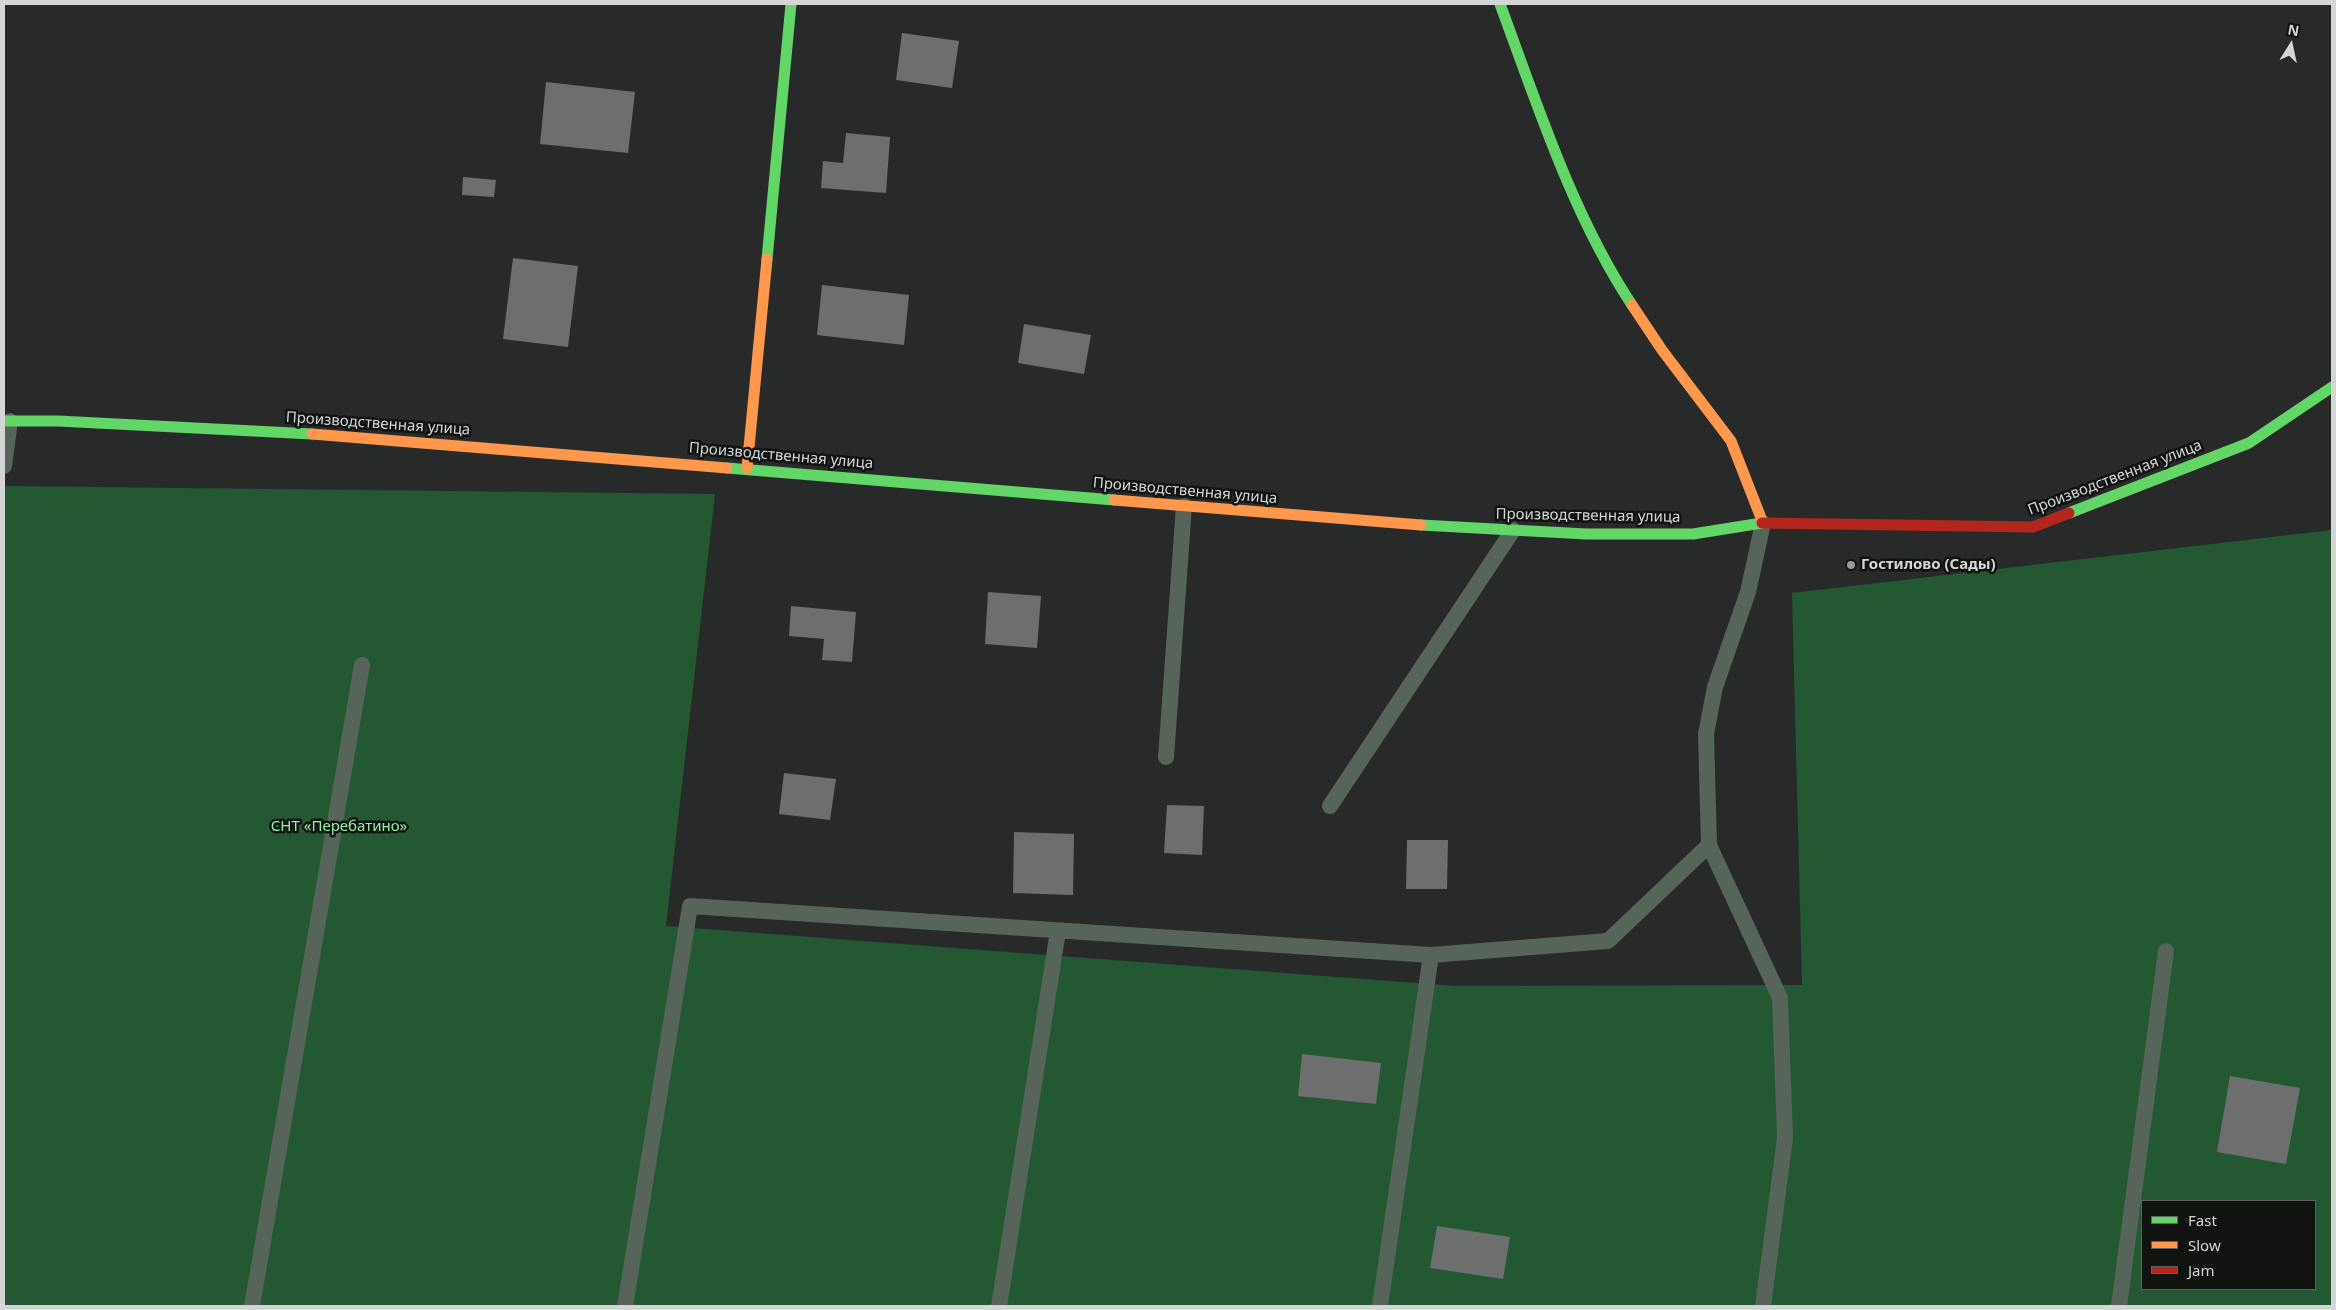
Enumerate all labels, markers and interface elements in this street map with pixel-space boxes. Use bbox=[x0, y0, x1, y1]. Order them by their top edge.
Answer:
text: N bbox=[2286, 19, 2301, 40]
north arrow bbox=[2266, 20, 2316, 70]
street label: Производственная улица bbox=[285, 409, 471, 439]
street label: Производственная улица bbox=[2025, 436, 2205, 520]
street label: Производственная улица bbox=[688, 439, 874, 473]
street label: Производственная улица bbox=[1092, 474, 1278, 508]
street label: Производственная улица bbox=[1495, 505, 1681, 527]
place label: Гостилово (Сады) bbox=[1861, 556, 1996, 574]
marker: Гостилово (Сады) bbox=[1845, 559, 1857, 571]
park label: СНТ «Перебатино» bbox=[271, 818, 407, 836]
legend bbox=[2141, 1200, 2316, 1290]
text: Fast bbox=[2188, 1210, 2217, 1230]
text: Slow bbox=[2188, 1235, 2221, 1255]
text: Jam bbox=[2188, 1260, 2215, 1280]

